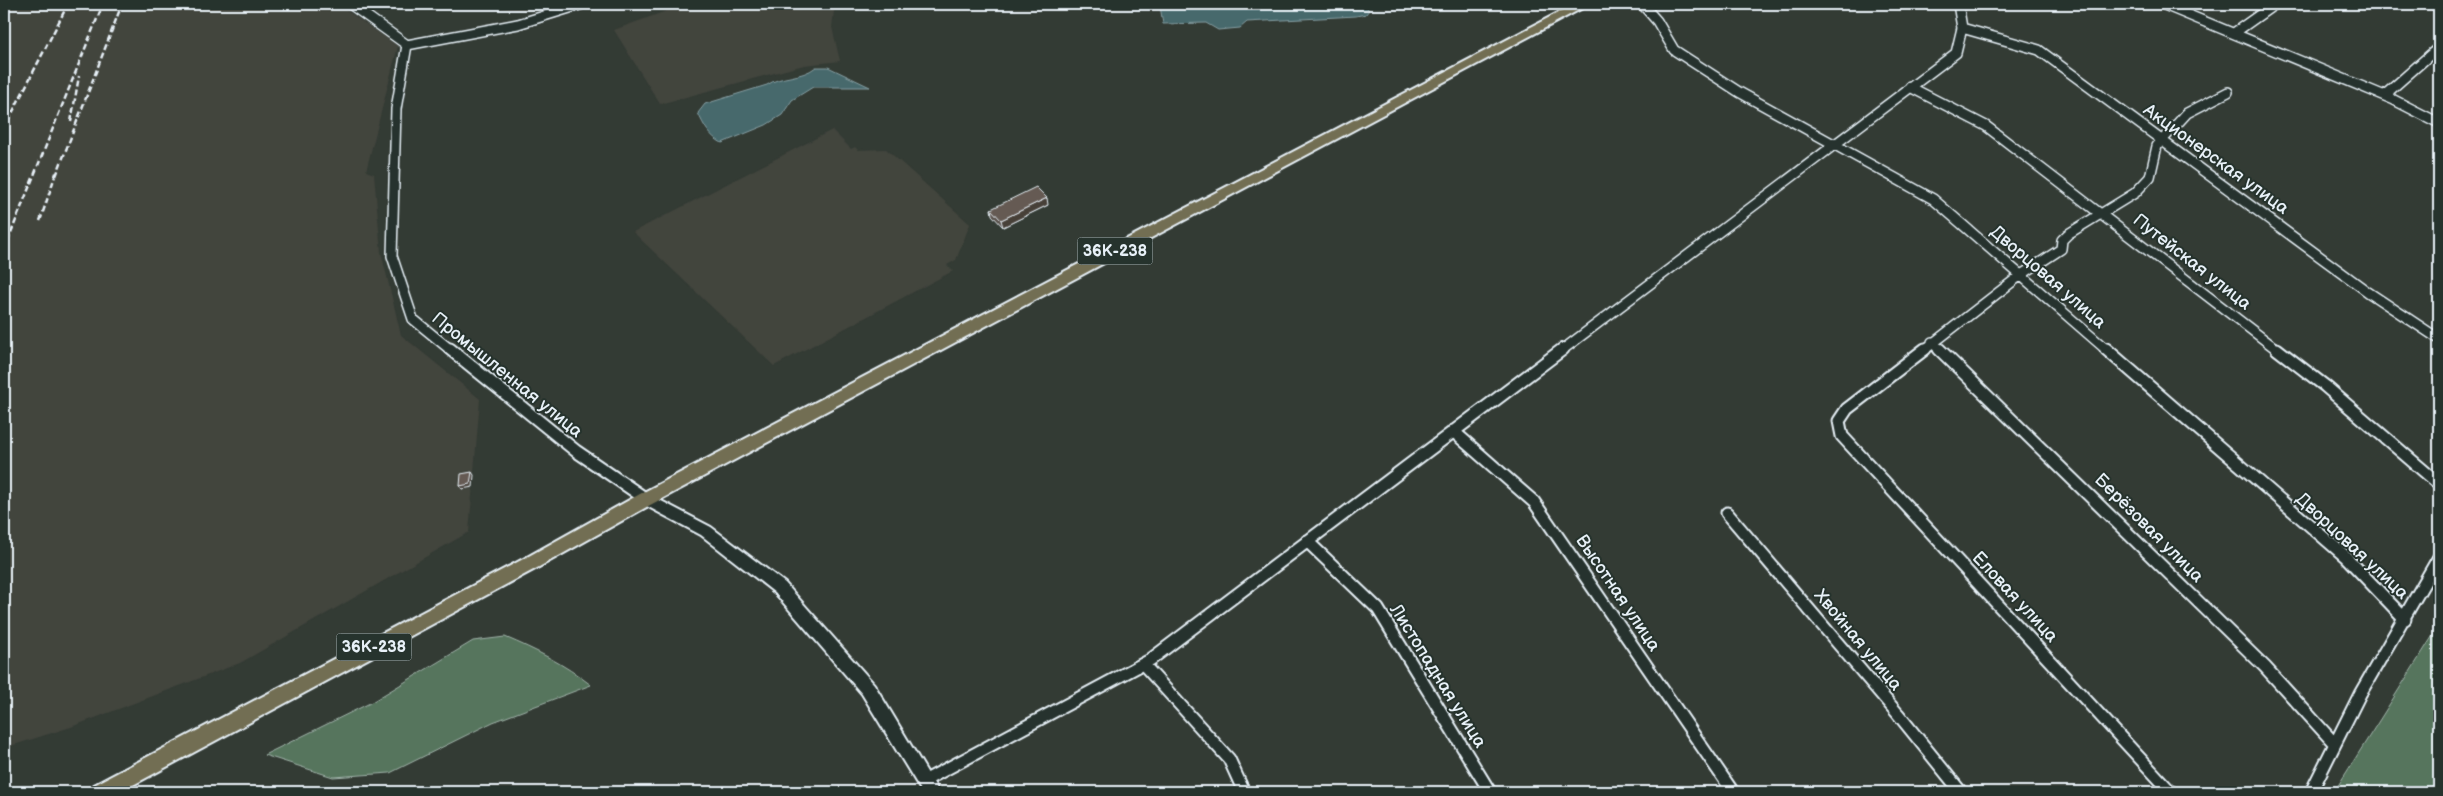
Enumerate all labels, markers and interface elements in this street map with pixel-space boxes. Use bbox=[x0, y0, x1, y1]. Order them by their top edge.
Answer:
street label: Акционерская улица bbox=[2139, 99, 2293, 219]
street label: Путейская улица bbox=[2129, 209, 2255, 315]
street label: Дворцовая улица bbox=[1986, 221, 2110, 333]
road number: 36К-238 bbox=[1078, 238, 1152, 264]
street label: Промышленная улица bbox=[427, 308, 587, 442]
street label: Берёзовая улица bbox=[2090, 469, 2208, 587]
street label: Дворцовая улица bbox=[2291, 488, 2413, 604]
street label: Высотная улица bbox=[1571, 531, 1665, 656]
street label: Еловая улица bbox=[1968, 547, 2062, 647]
street label: Хвойная улица bbox=[1810, 585, 1907, 695]
street label: Листопадная улица bbox=[1385, 600, 1491, 752]
road number: 36К-238 bbox=[336, 634, 412, 660]

